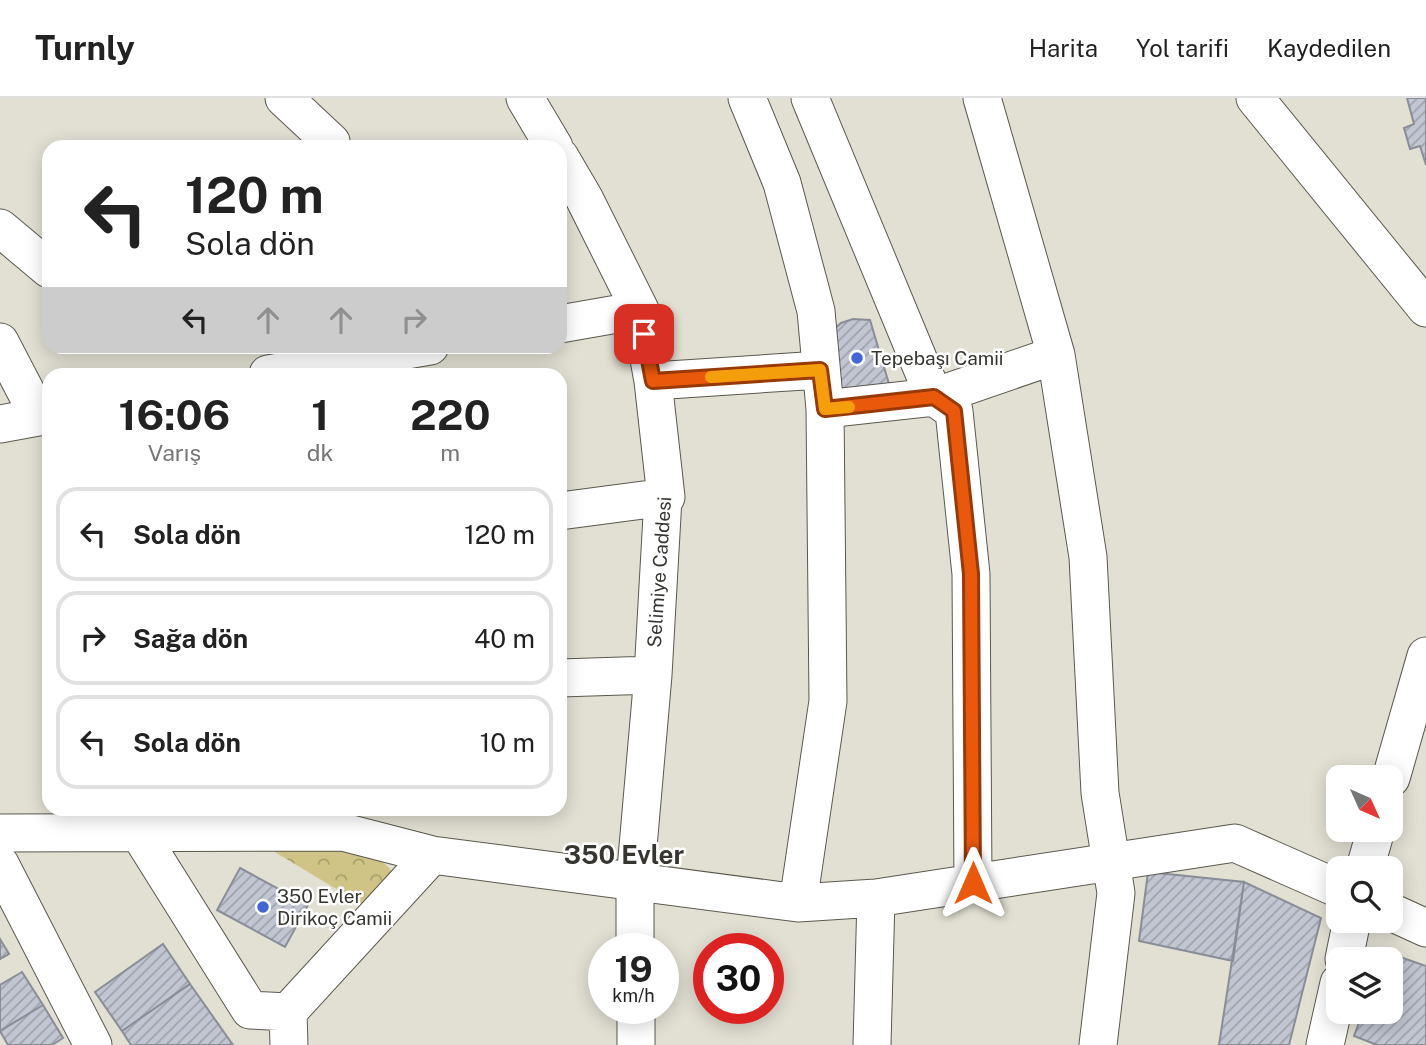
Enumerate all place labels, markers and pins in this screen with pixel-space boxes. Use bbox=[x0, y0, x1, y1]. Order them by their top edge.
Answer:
pin bbox=[614, 304, 674, 364]
place label: Tepebaşı Camii bbox=[871, 347, 1003, 369]
marker: Tepebaşı Camii bbox=[849, 350, 865, 366]
place label: 350 Evler Dirikoç Camii bbox=[277, 885, 392, 929]
marker: 350 Evler Dirikoç Camii bbox=[255, 899, 271, 915]

